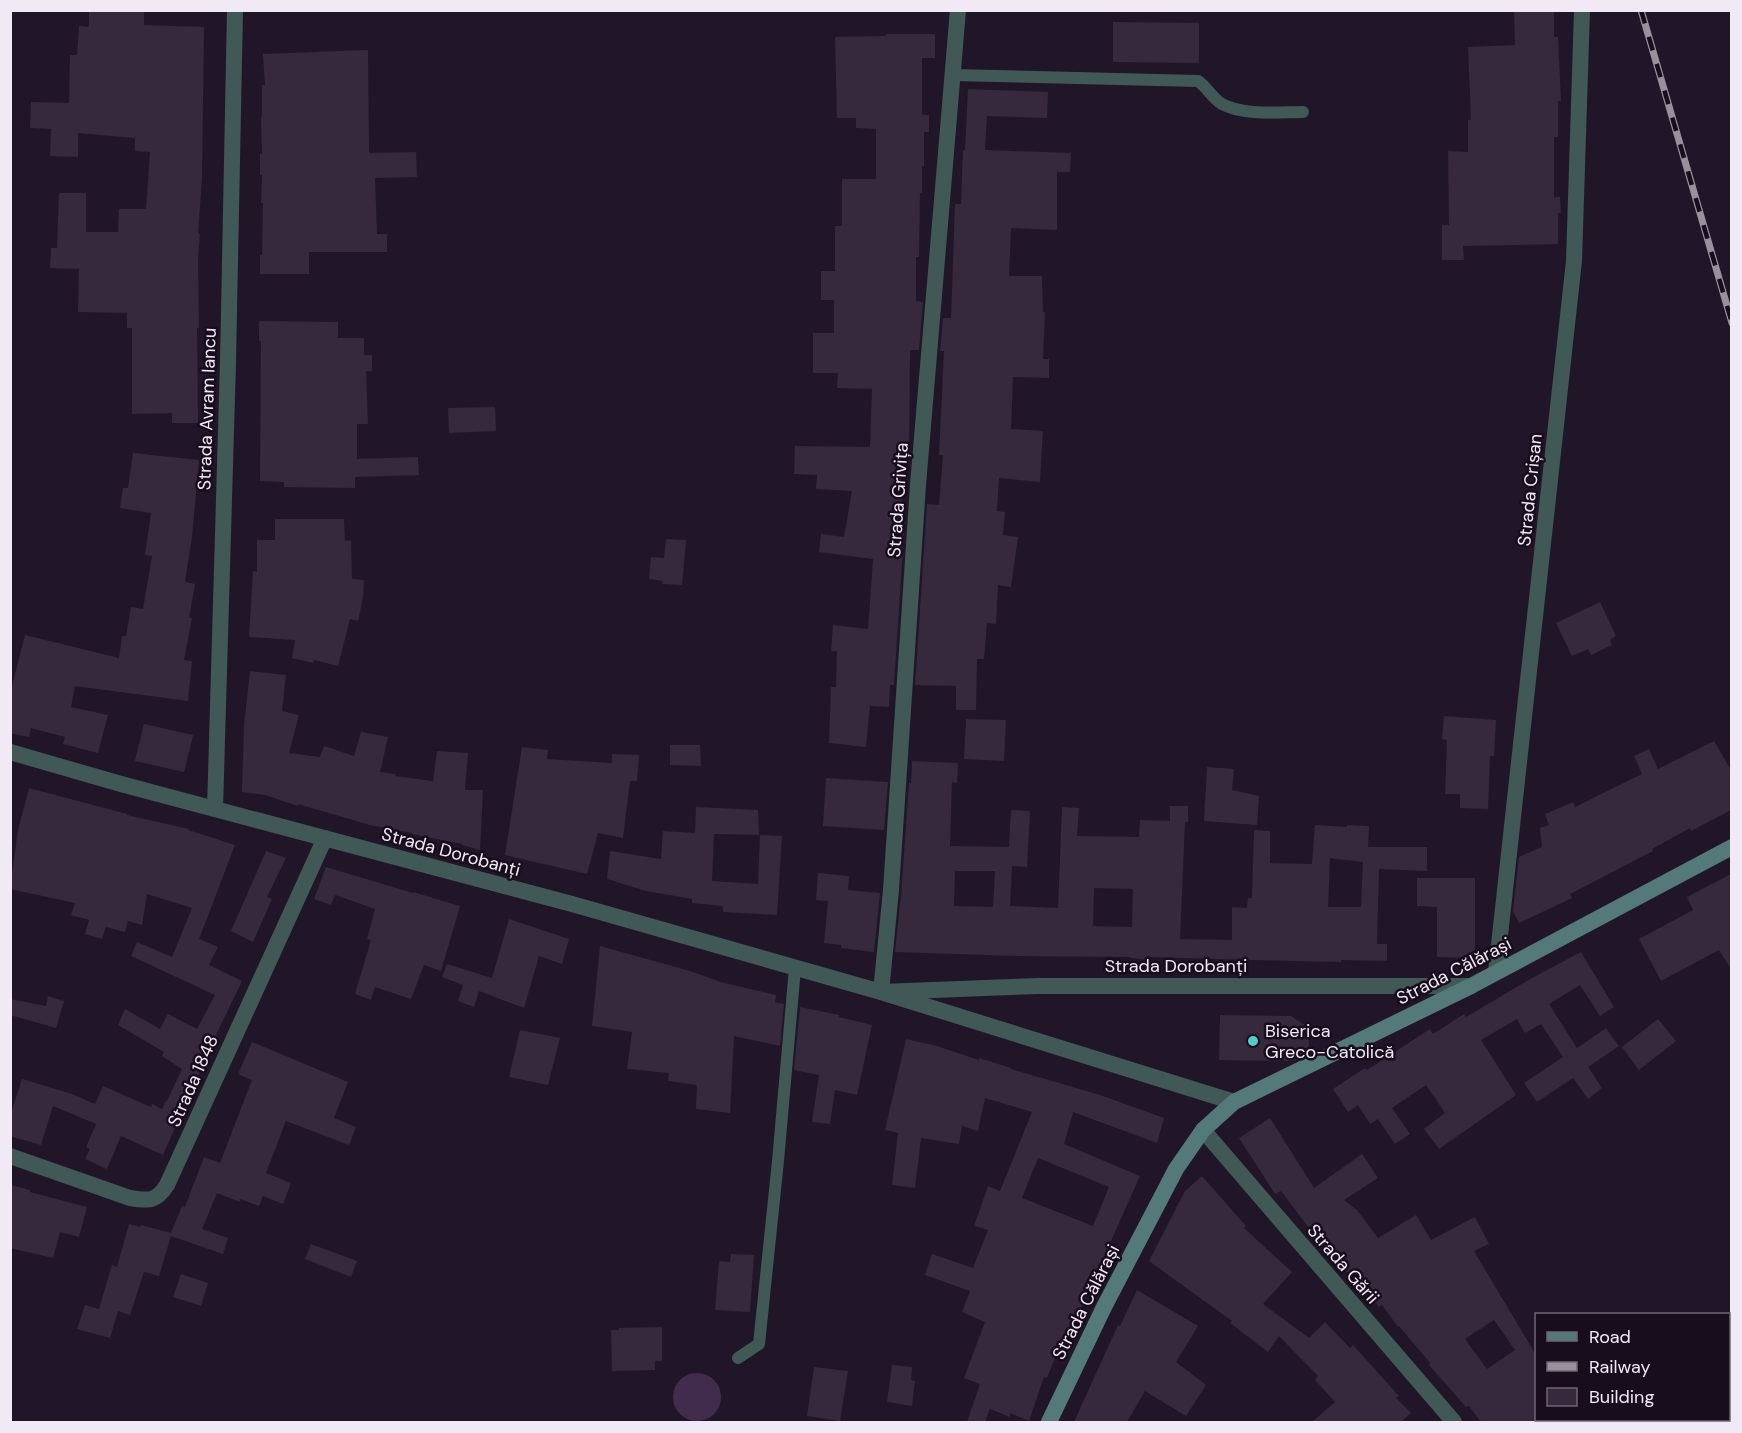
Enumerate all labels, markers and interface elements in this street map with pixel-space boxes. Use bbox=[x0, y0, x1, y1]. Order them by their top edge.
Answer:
street label: Strada Avram Iancu bbox=[192, 327, 222, 491]
street label: Strada Crișan bbox=[1512, 433, 1548, 547]
street label: Strada Grivița bbox=[882, 442, 914, 558]
street label: Strada Dorobanți bbox=[379, 822, 523, 882]
street label: Strada Călărași bbox=[1392, 932, 1516, 1010]
street label: Strada Dorobanți bbox=[1105, 954, 1247, 978]
place label: Biserica Greco-Catolică bbox=[1265, 1019, 1394, 1064]
street label: Strada 1848 bbox=[162, 1031, 224, 1131]
marker: Biserica Greco-Catolică bbox=[1246, 1034, 1260, 1048]
street label: Strada Gării bbox=[1302, 1219, 1384, 1309]
street label: Strada Călărași bbox=[1047, 1240, 1125, 1364]
legend bbox=[1535, 1313, 1730, 1421]
text: Road bbox=[1589, 1325, 1631, 1349]
text: Railway bbox=[1589, 1355, 1651, 1379]
text: Building bbox=[1589, 1385, 1654, 1409]

